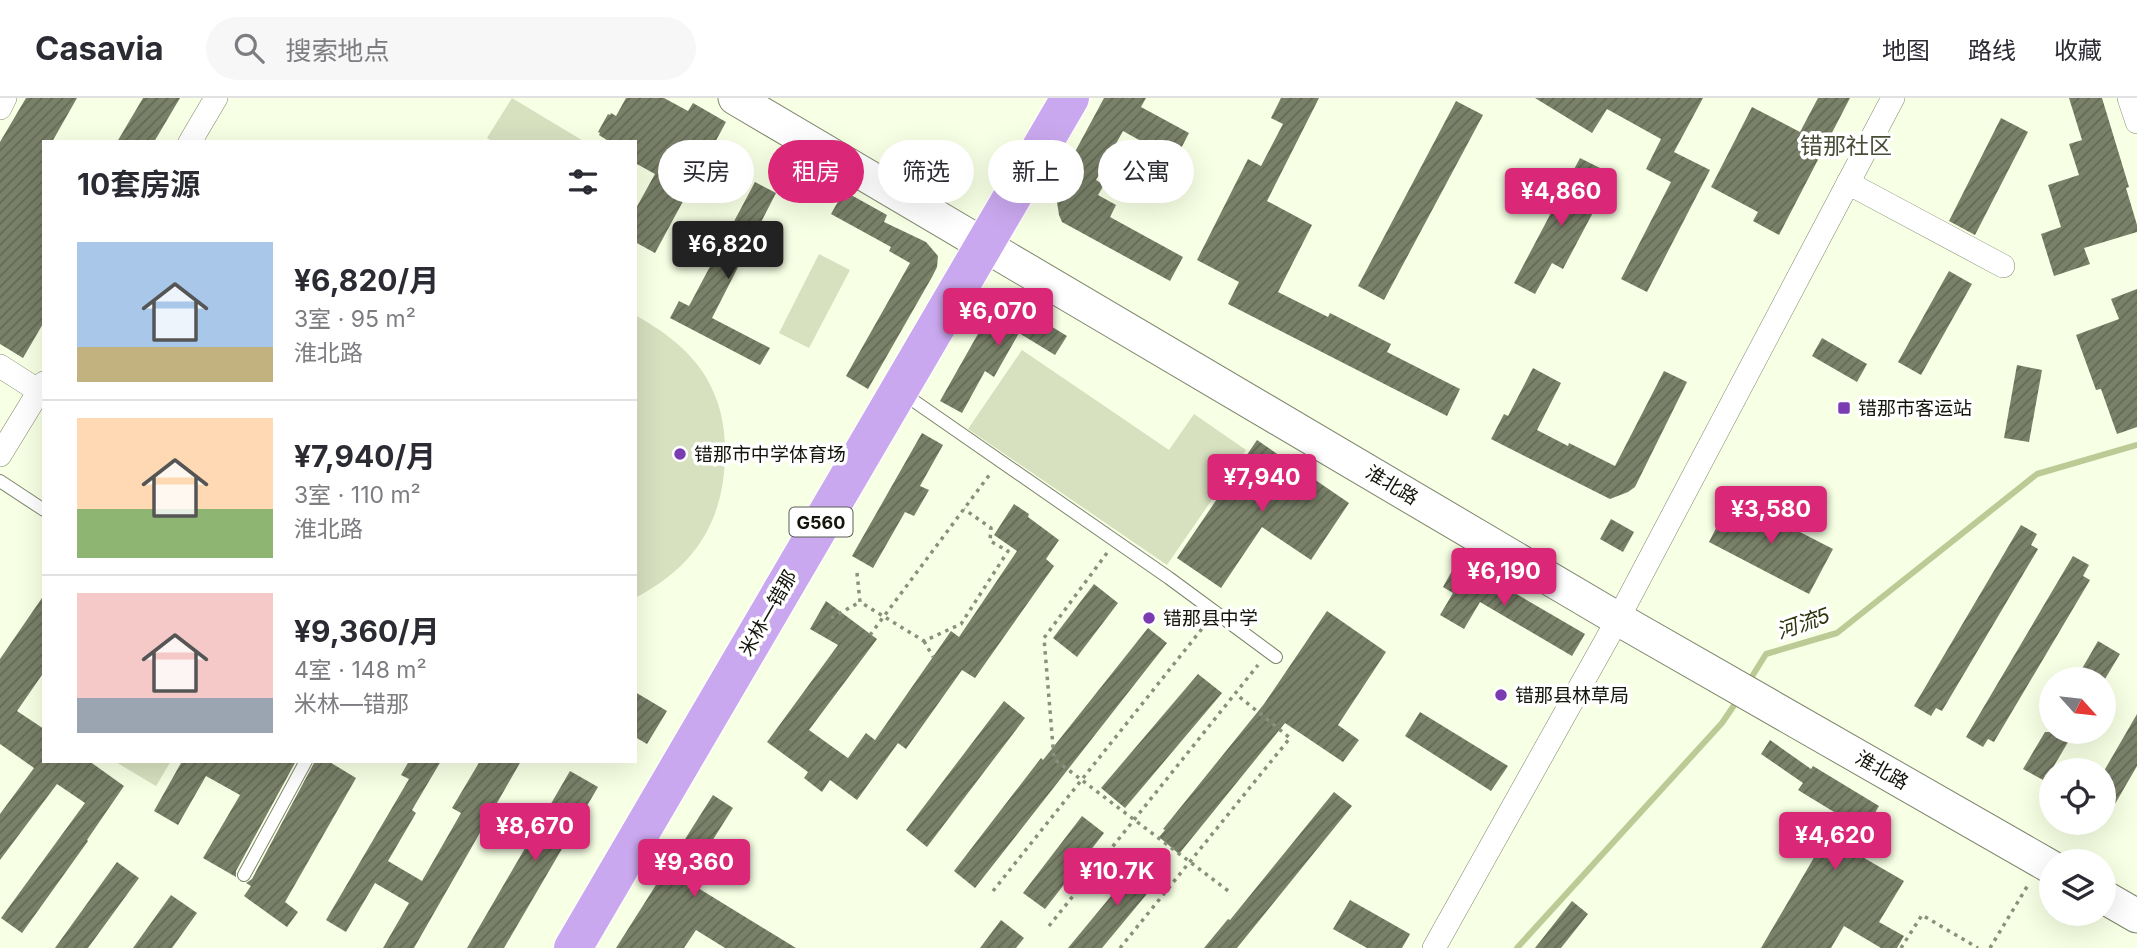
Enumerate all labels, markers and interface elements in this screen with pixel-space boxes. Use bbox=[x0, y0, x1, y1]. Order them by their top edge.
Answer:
search box bbox=[206, 17, 696, 80]
text: Casavia bbox=[35, 28, 164, 68]
icon: search bbox=[230, 29, 268, 67]
text: 搜索地点 bbox=[286, 35, 390, 66]
text: 地图 bbox=[1882, 36, 1930, 65]
text: 路线 bbox=[1968, 36, 2016, 65]
text: 收藏 bbox=[2054, 36, 2102, 65]
district label: 错那社区 bbox=[1800, 132, 1892, 160]
chip: 买房 bbox=[658, 140, 754, 203]
chip: 租房 bbox=[768, 140, 864, 203]
chip: 筛选 bbox=[878, 140, 974, 203]
chip: 新上 bbox=[988, 140, 1084, 203]
chip: 公寓 bbox=[1098, 140, 1194, 203]
icon: filters bbox=[564, 163, 602, 201]
text: 10套房源 bbox=[77, 166, 200, 202]
pin: ¥4,860 bbox=[1504, 169, 1618, 228]
text: ¥4,860 bbox=[1521, 177, 1601, 205]
pin: ¥6,820 bbox=[671, 222, 785, 281]
text: ¥6,820 bbox=[688, 230, 768, 258]
text: ¥6,820/月 bbox=[294, 262, 439, 298]
icon: home bbox=[133, 270, 217, 354]
pin: ¥6,070 bbox=[941, 288, 1055, 348]
text: ¥6,070 bbox=[959, 297, 1037, 325]
text: 3室 · 95 m² bbox=[294, 305, 416, 333]
text: 淮北路 bbox=[294, 339, 363, 367]
place label: 错那市客运站 bbox=[1858, 397, 1972, 420]
marker: 错那市客运站 bbox=[1836, 400, 1852, 416]
text: ¥7,940/月 bbox=[294, 438, 436, 474]
place label: 错那市中学体育场 bbox=[694, 443, 846, 466]
icon: home bbox=[133, 446, 217, 530]
marker: 错那市中学体育场 bbox=[672, 446, 688, 462]
pin: ¥7,940 bbox=[1205, 454, 1319, 514]
street label: 淮北路 bbox=[1362, 460, 1422, 510]
text: ¥7,940 bbox=[1223, 463, 1301, 491]
text: 3室 · 110 m² bbox=[294, 481, 421, 509]
pin: ¥3,580 bbox=[1714, 486, 1828, 546]
text: ¥3,580 bbox=[1731, 495, 1811, 523]
road number: G560 bbox=[790, 508, 852, 536]
text: 淮北路 bbox=[294, 515, 363, 543]
pin: ¥6,190 bbox=[1447, 548, 1561, 608]
text: ¥6,190 bbox=[1467, 557, 1541, 585]
street label: 米林—错那 bbox=[734, 566, 802, 660]
water label: 河流5 bbox=[1773, 602, 1833, 644]
place label: 错那县中学 bbox=[1163, 607, 1258, 630]
marker: 错那县中学 bbox=[1141, 610, 1157, 626]
text: ¥9,360/月 bbox=[294, 613, 440, 649]
icon: home bbox=[133, 621, 217, 705]
text: 4室 · 148 m² bbox=[294, 656, 427, 684]
north arrow bbox=[2039, 667, 2116, 744]
map controls bbox=[2039, 667, 2116, 926]
place label: 错那县林草局 bbox=[1515, 684, 1629, 707]
marker: 错那县林草局 bbox=[1493, 687, 1509, 703]
text: 米林—错那 bbox=[294, 690, 409, 718]
street label: 淮北路 bbox=[1852, 746, 1912, 794]
button: locate bbox=[2039, 758, 2116, 835]
pin: ¥8,670 bbox=[478, 804, 592, 863]
text: ¥8,670 bbox=[496, 812, 574, 840]
pin: ¥4,620 bbox=[1778, 812, 1892, 872]
text: ¥4,620 bbox=[1795, 821, 1875, 849]
pin: ¥9,360 bbox=[637, 840, 751, 899]
text: ¥9,360 bbox=[654, 848, 734, 876]
pin: ¥10.7K bbox=[1060, 848, 1174, 908]
button: layers bbox=[2039, 849, 2116, 926]
text: ¥10.7K bbox=[1080, 857, 1154, 885]

